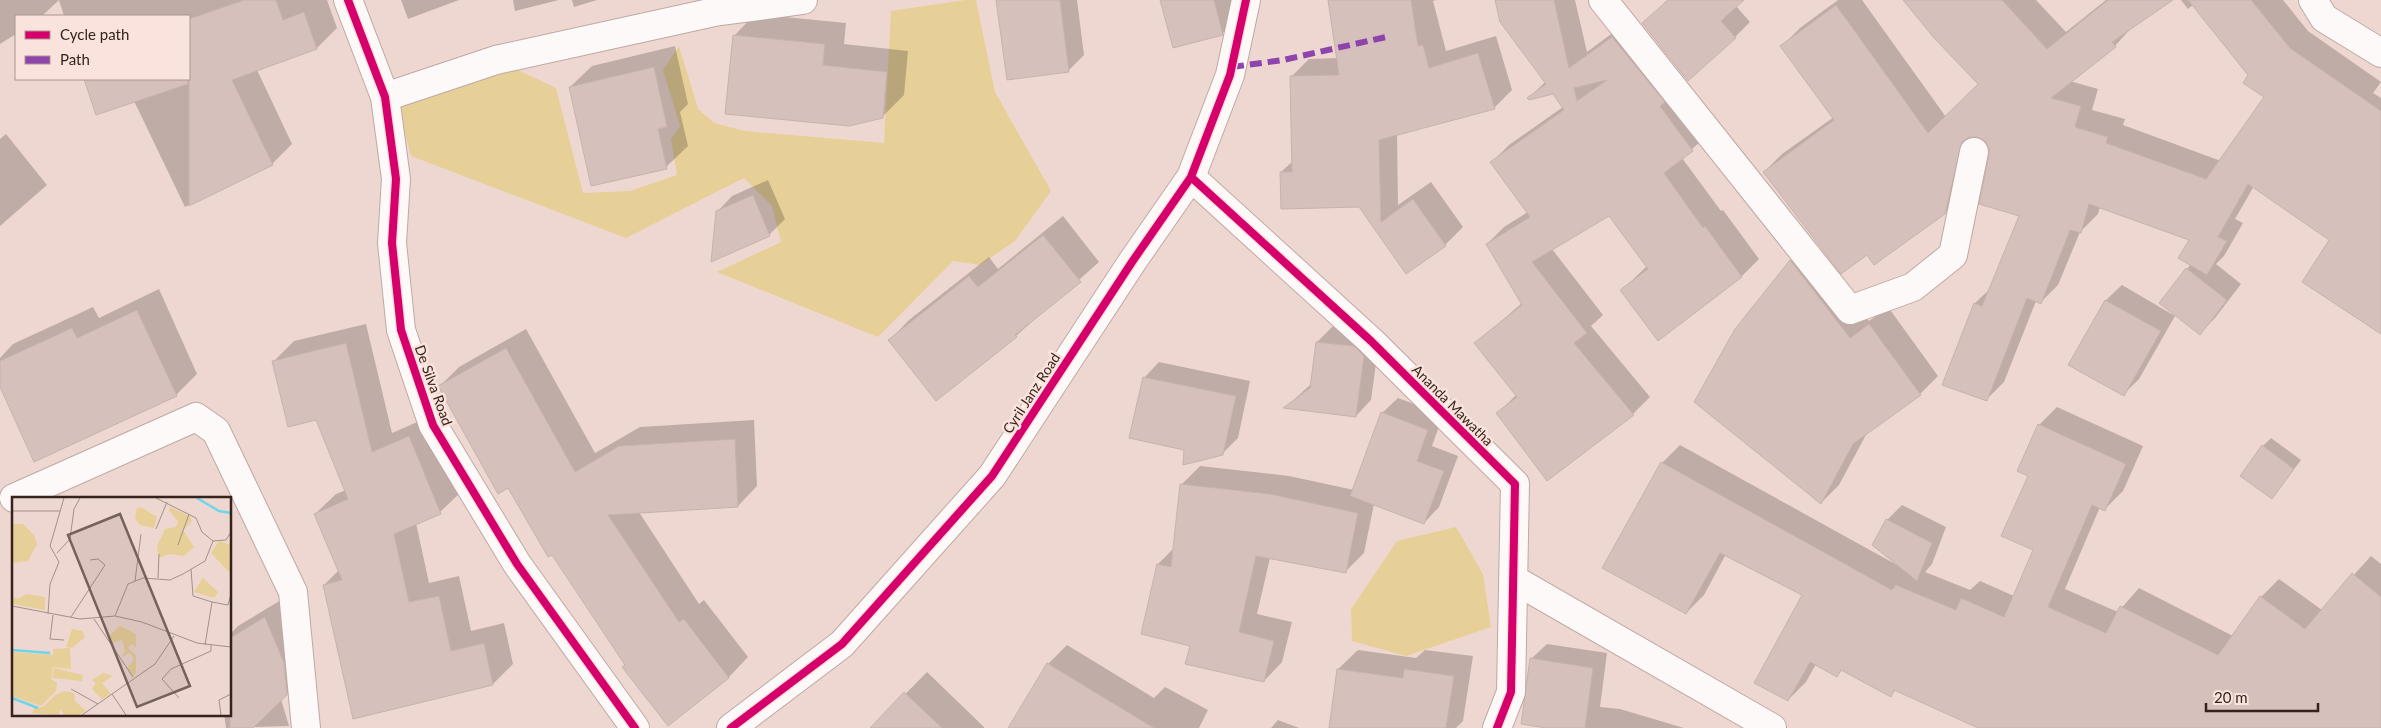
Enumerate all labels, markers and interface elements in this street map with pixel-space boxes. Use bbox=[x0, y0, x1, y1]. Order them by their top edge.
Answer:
legend bbox=[15, 15, 190, 80]
text: Cycle path bbox=[60, 25, 129, 43]
text: Path bbox=[60, 50, 90, 68]
street label: De Silva Road bbox=[412, 342, 456, 428]
street label: Cyril Janz Road bbox=[999, 350, 1063, 436]
street label: Ananda Mawatha bbox=[1409, 361, 1497, 449]
inset map bbox=[12, 497, 231, 716]
scale bar bbox=[2206, 680, 2318, 712]
text: 20 m bbox=[2214, 688, 2248, 706]

